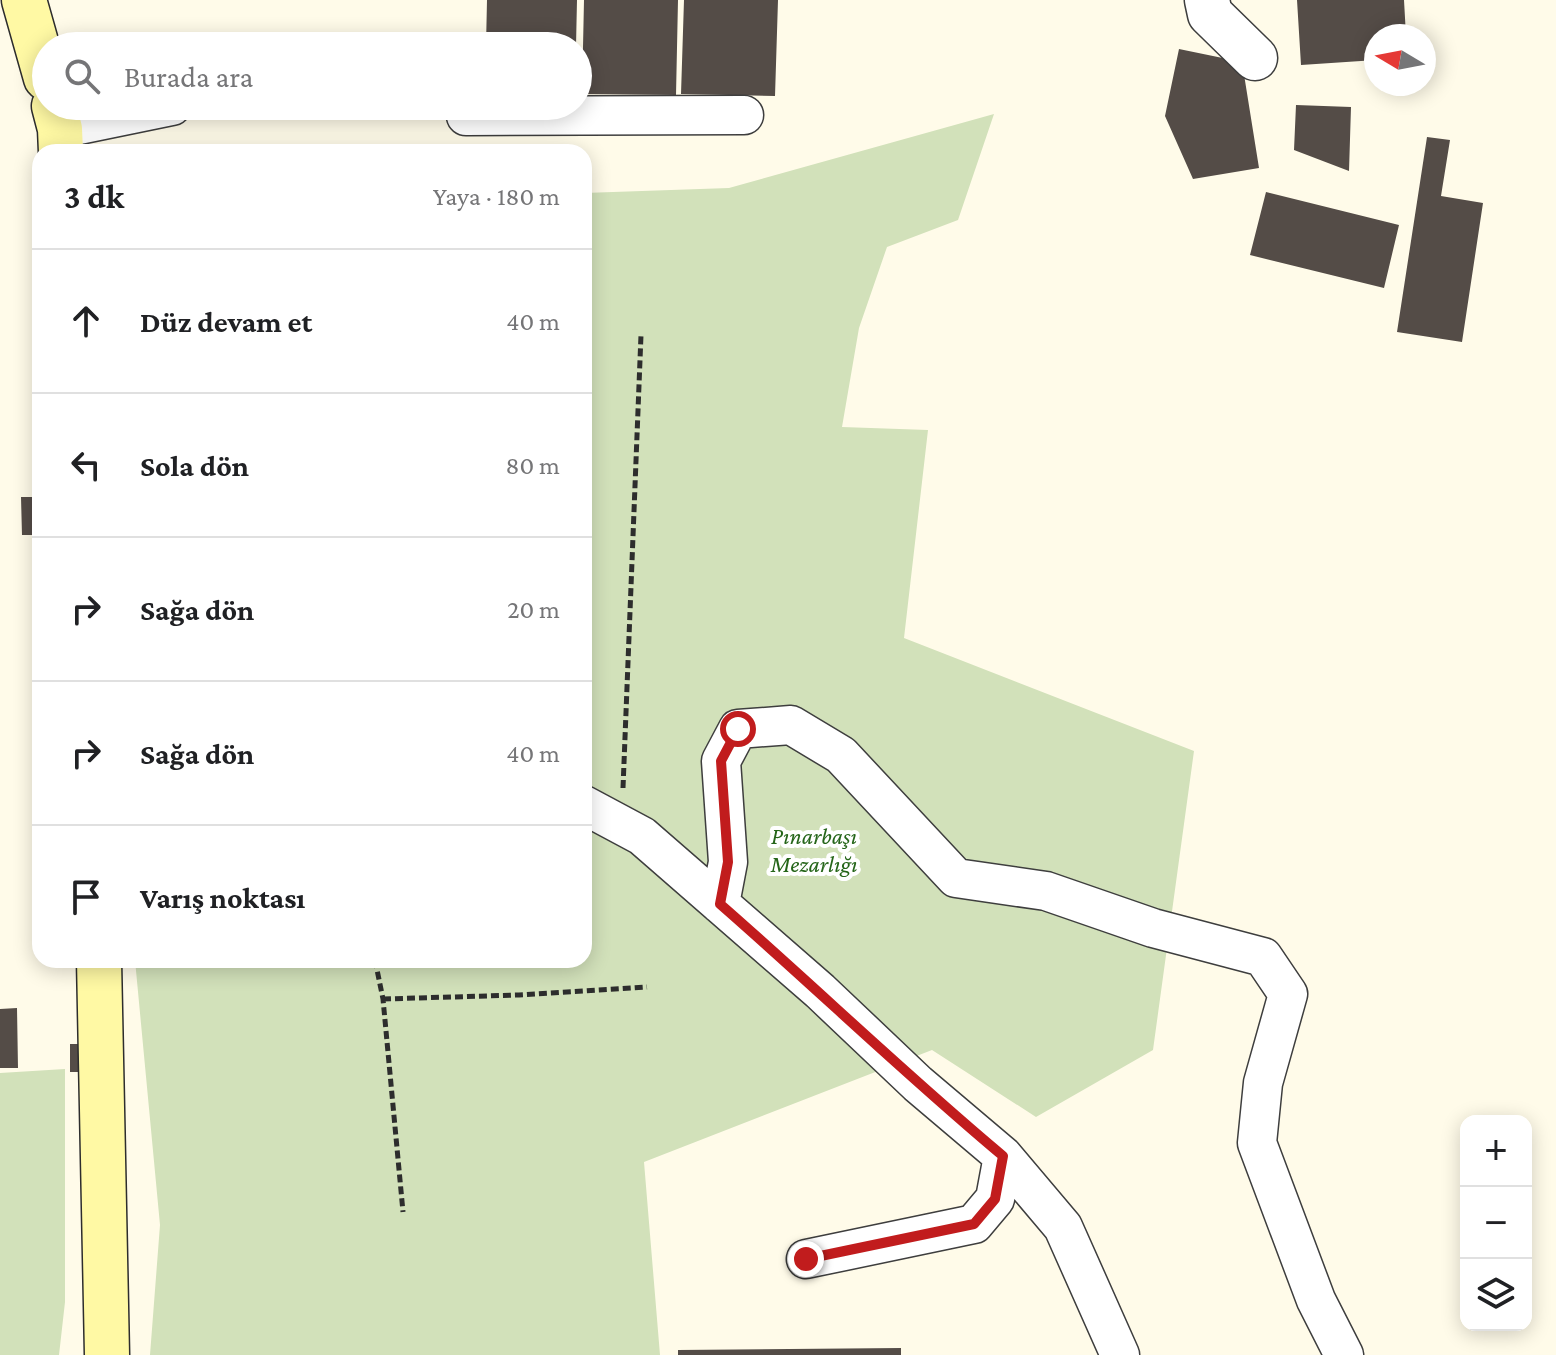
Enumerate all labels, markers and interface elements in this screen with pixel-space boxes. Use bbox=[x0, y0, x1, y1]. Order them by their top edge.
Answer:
north arrow bbox=[1364, 24, 1436, 96]
search box bbox=[32, 32, 592, 120]
icon: search bbox=[60, 54, 104, 98]
text: Burada ara bbox=[124, 60, 253, 93]
text: 3 dk bbox=[64, 178, 124, 215]
text: Yaya · 180 m bbox=[433, 182, 560, 211]
icon: ahead bbox=[64, 299, 108, 343]
text: Düz devam et bbox=[140, 305, 312, 338]
text: 40 m bbox=[506, 307, 560, 336]
icon: left bbox=[64, 443, 108, 487]
text: Sola dön bbox=[140, 449, 249, 482]
text: 80 m bbox=[506, 451, 560, 480]
icon: right bbox=[64, 587, 108, 631]
text: Sağa dön bbox=[140, 593, 254, 626]
text: 20 m bbox=[507, 595, 560, 624]
route start bbox=[720, 711, 756, 747]
icon: right bbox=[64, 731, 108, 775]
text: Sağa dön bbox=[140, 737, 254, 770]
text: 40 m bbox=[506, 739, 560, 768]
park label: Pınarbaşı Mezarlığı bbox=[769, 822, 858, 877]
icon: arrive bbox=[64, 875, 108, 919]
text: Varış noktası bbox=[140, 881, 305, 914]
map controls bbox=[1460, 1115, 1532, 1331]
button: + bbox=[1460, 1115, 1532, 1187]
button: − bbox=[1460, 1187, 1532, 1259]
route end bbox=[788, 1241, 824, 1277]
button: layers bbox=[1460, 1259, 1532, 1331]

